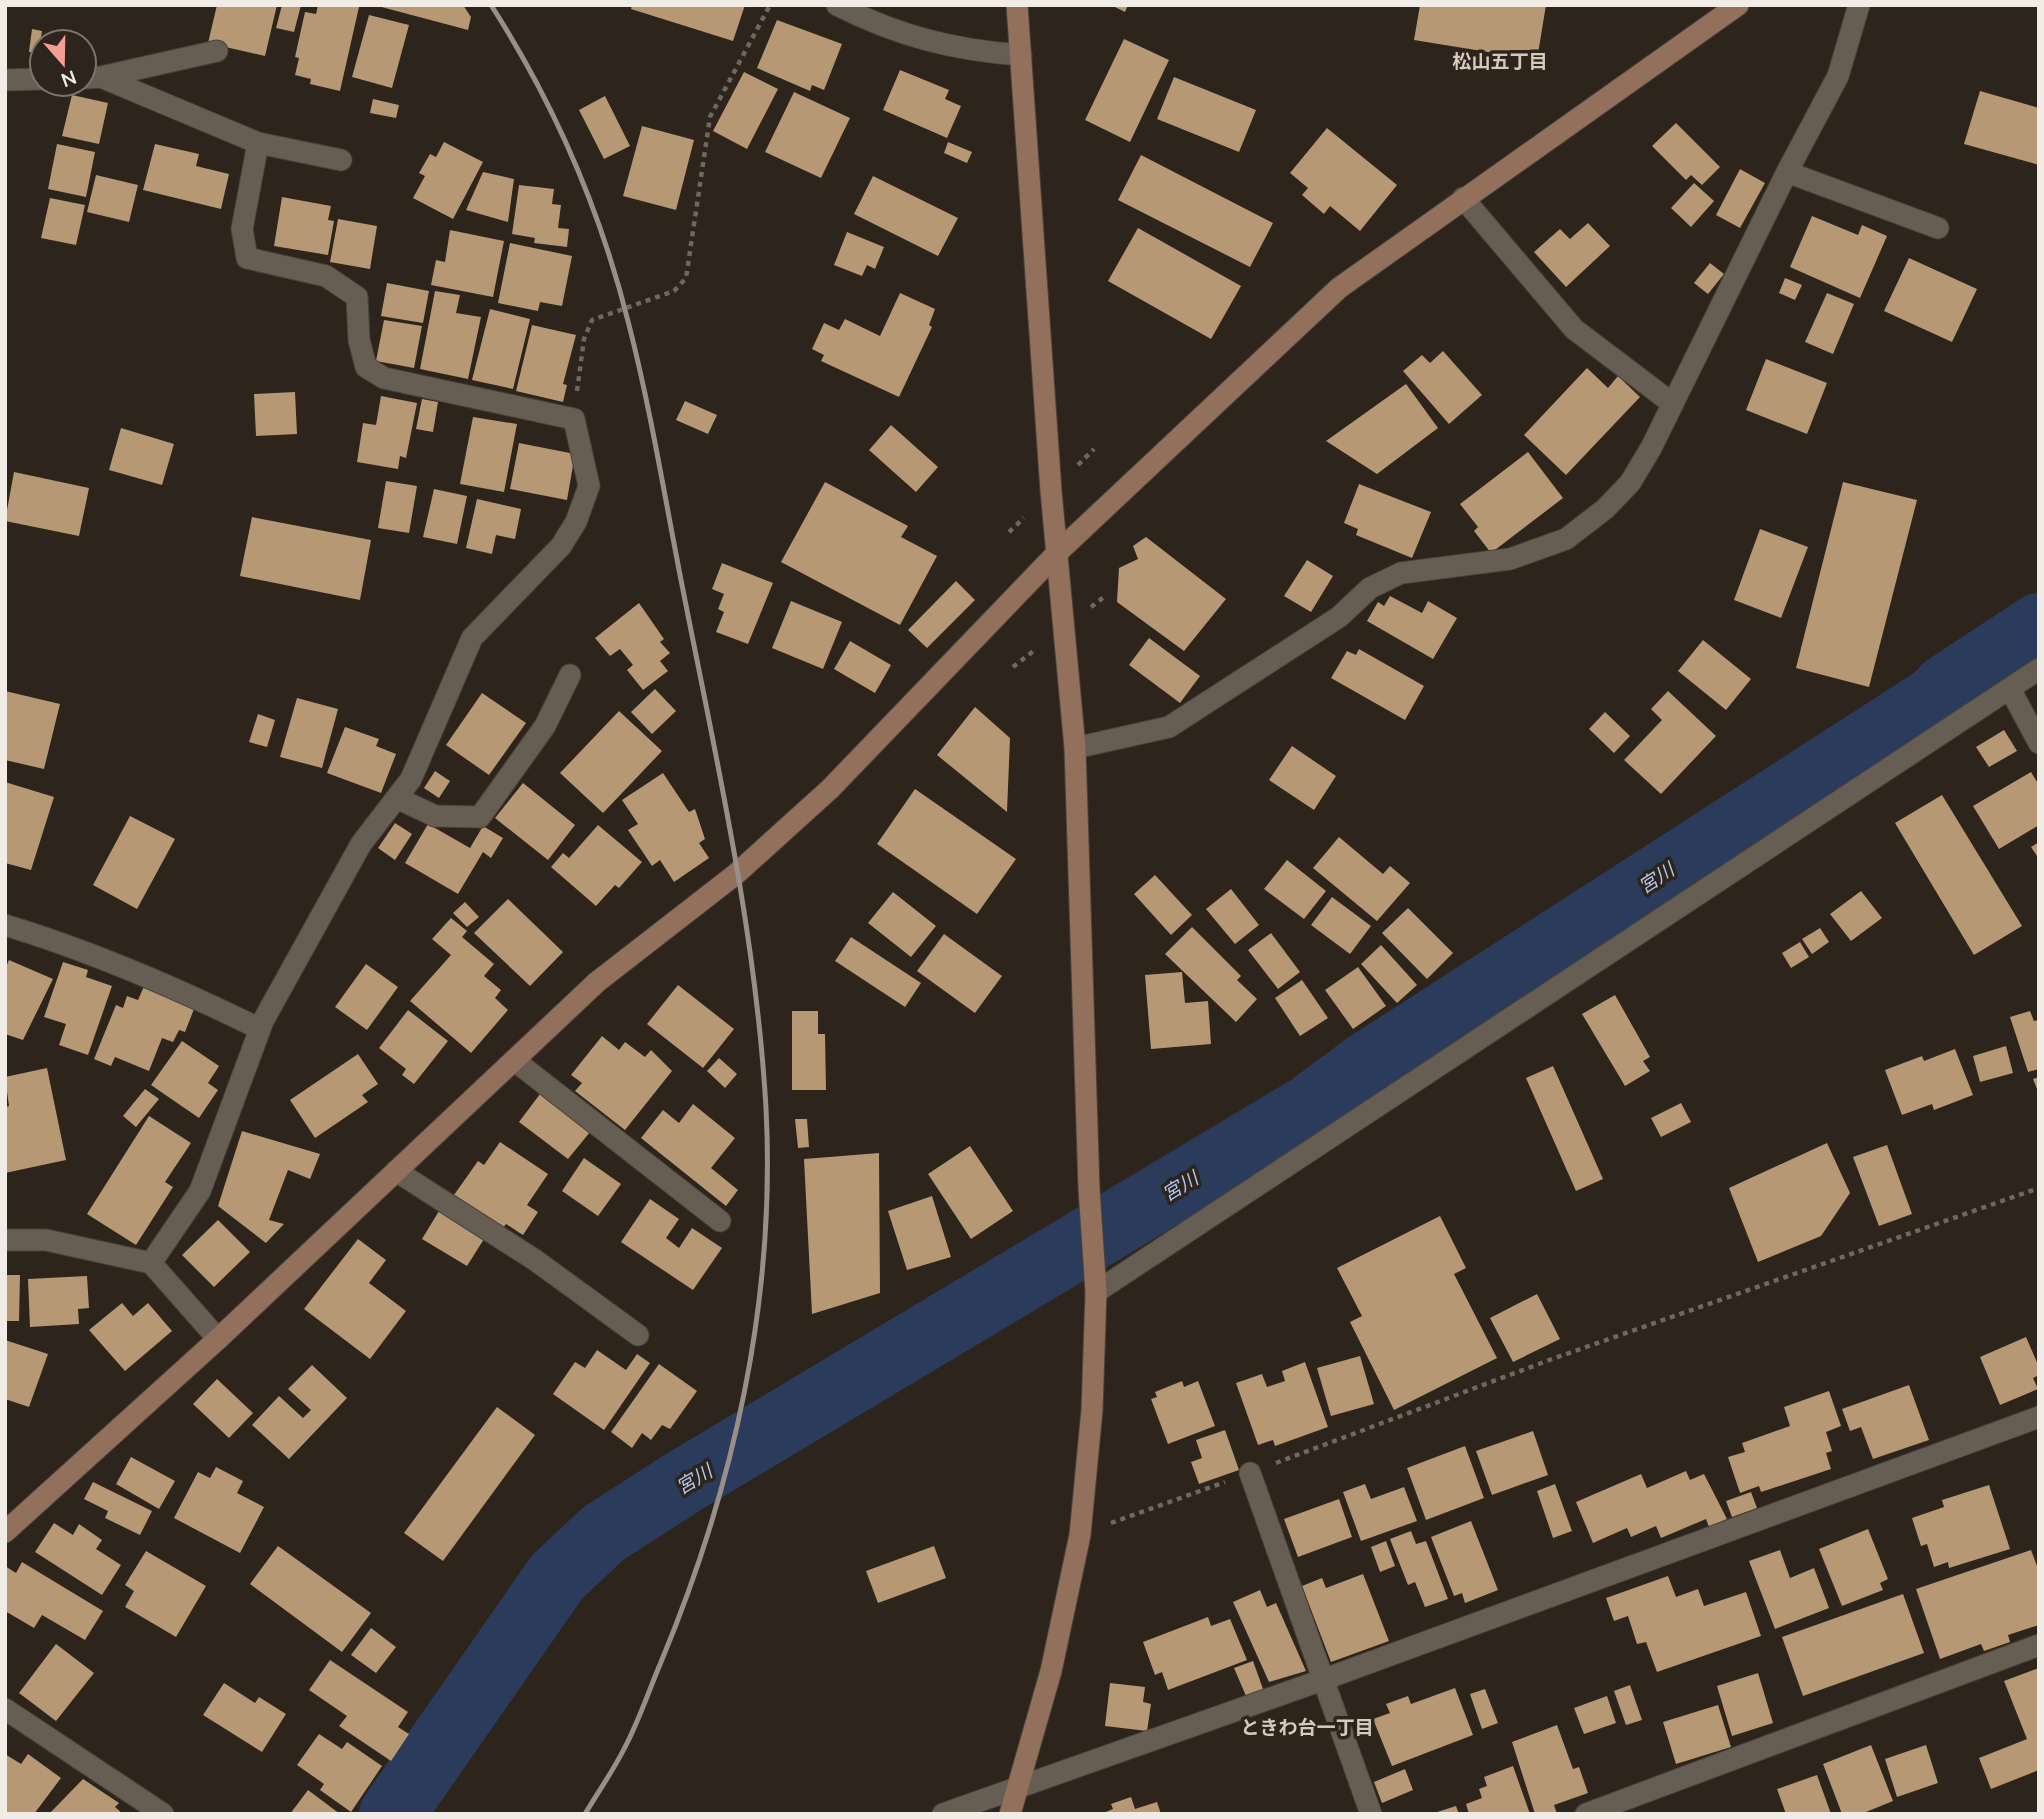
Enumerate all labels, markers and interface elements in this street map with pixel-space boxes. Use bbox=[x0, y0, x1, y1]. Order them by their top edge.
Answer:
north arrow bbox=[28, 28, 98, 98]
district label: 松山五丁目 bbox=[1452, 49, 1548, 73]
text: N bbox=[58, 65, 80, 93]
water label: 宮川 bbox=[1634, 857, 1680, 898]
water label: 宮川 bbox=[1158, 1165, 1204, 1206]
water label: 宮川 bbox=[672, 1458, 718, 1499]
district label: ときわ台一丁目 bbox=[1240, 1715, 1374, 1739]

